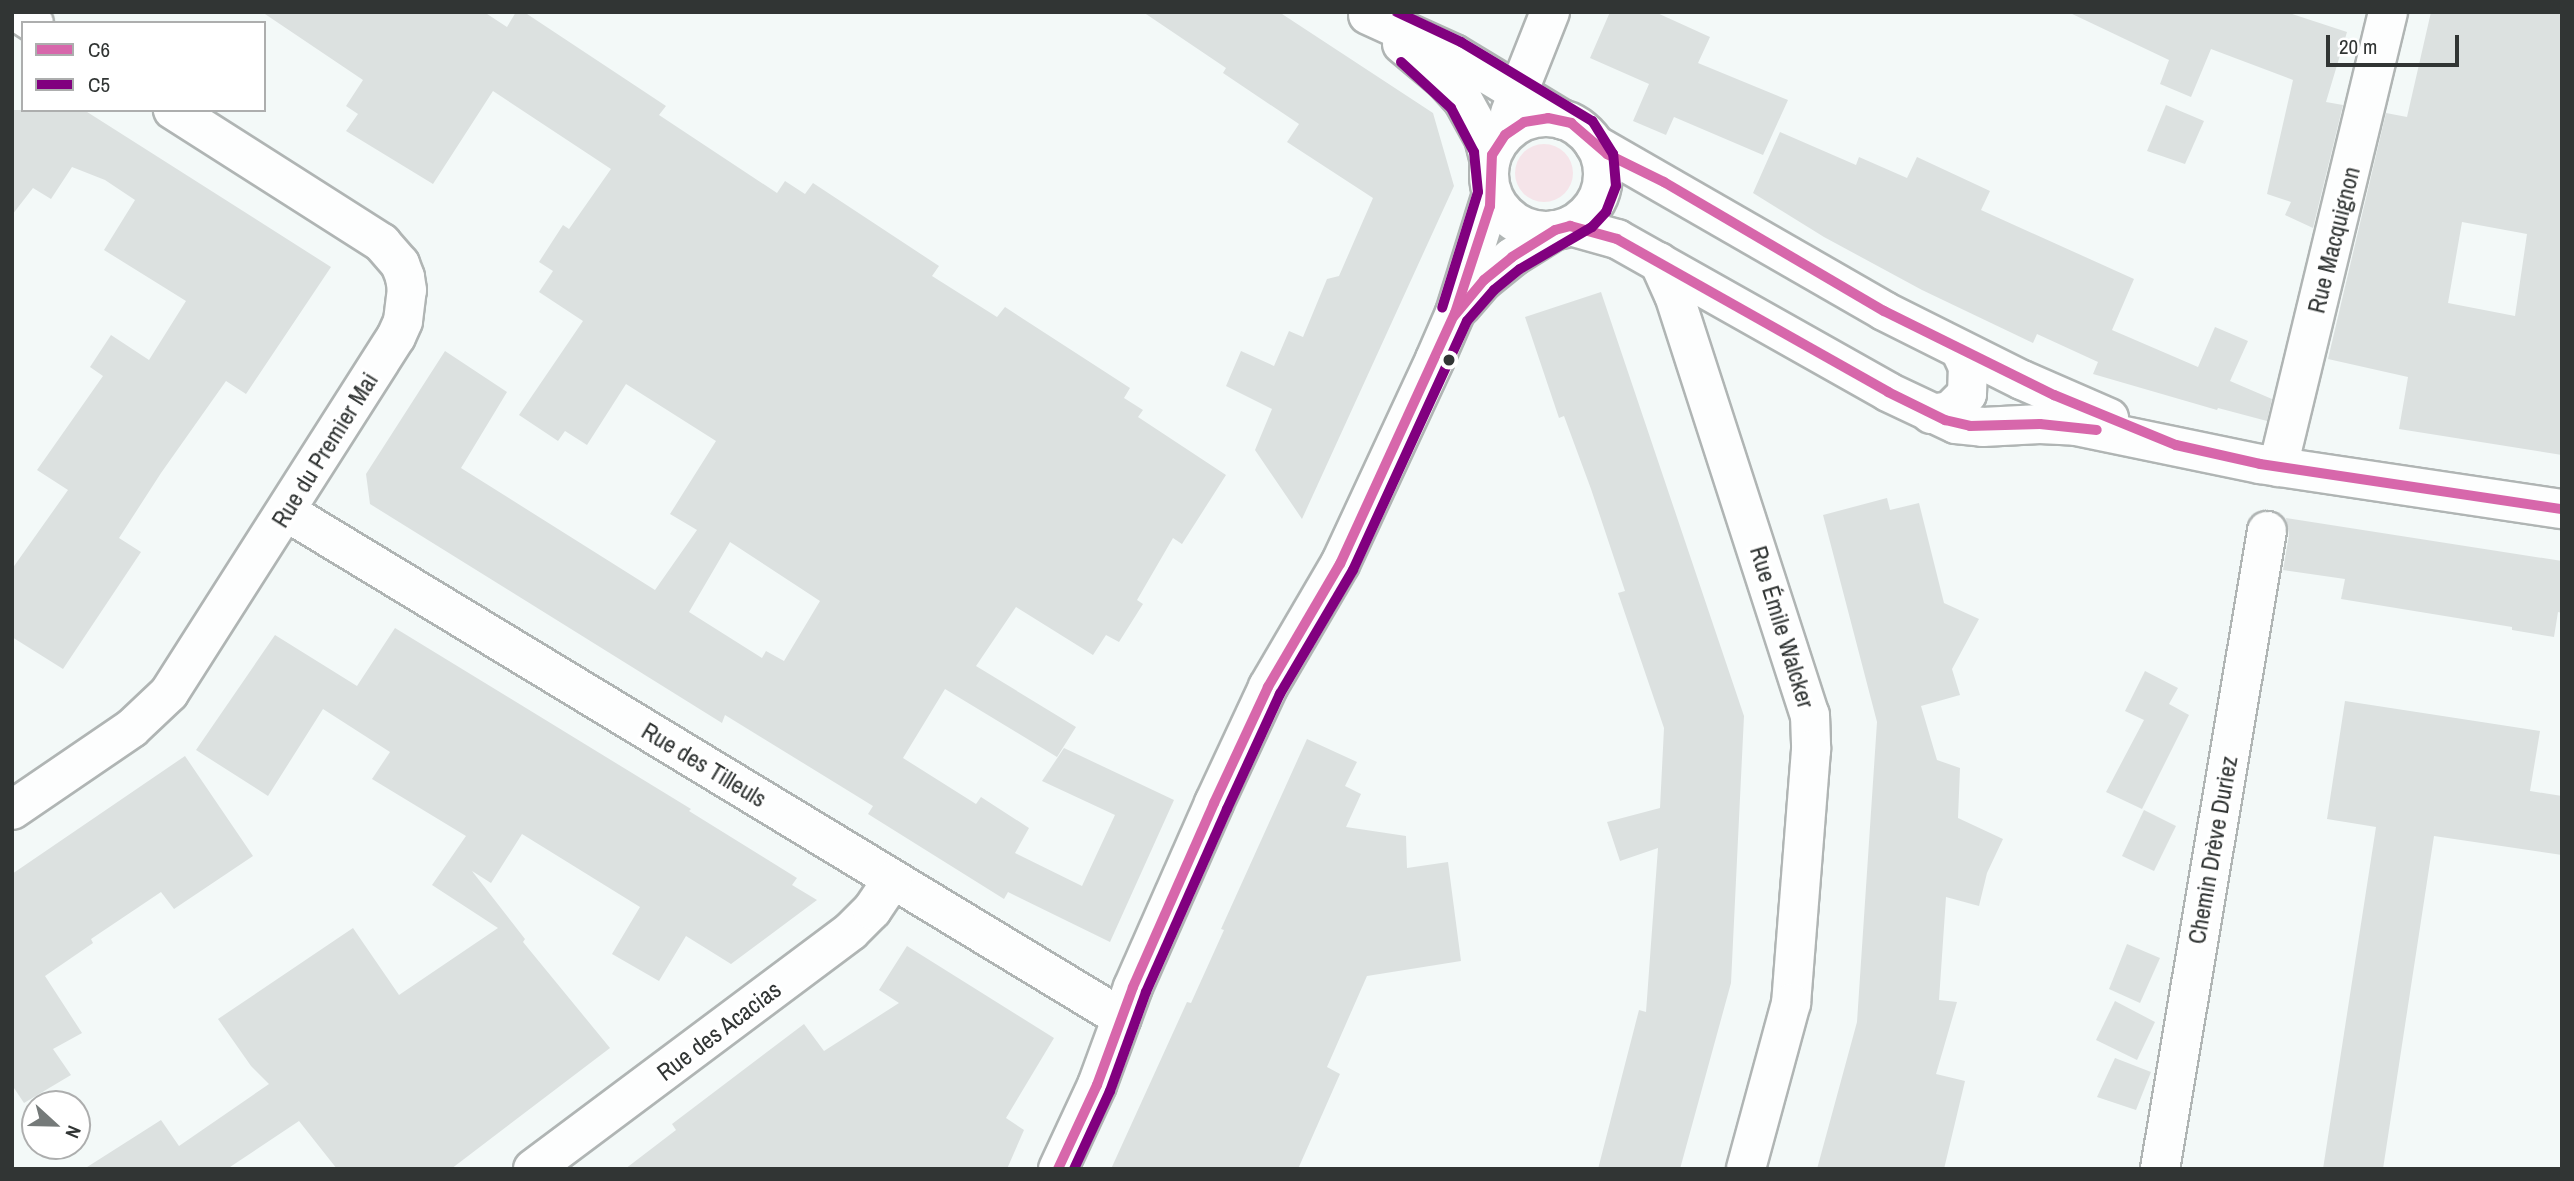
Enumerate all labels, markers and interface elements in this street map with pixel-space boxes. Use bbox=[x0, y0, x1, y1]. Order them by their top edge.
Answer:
legend bbox=[21, 21, 266, 112]
scale bar bbox=[2329, 21, 2462, 65]
text: 20 m bbox=[2339, 32, 2377, 61]
text: C6 bbox=[88, 35, 110, 64]
text: C5 bbox=[88, 70, 110, 99]
street label: Rue Macquignon bbox=[2302, 164, 2366, 316]
unlabelled marker bbox=[1442, 353, 1456, 367]
street label: Rue du Premier Mai bbox=[266, 367, 384, 533]
street label: Rue Émile Walcker bbox=[1744, 543, 1820, 711]
street label: Rue des Tilleuls bbox=[636, 716, 772, 814]
street label: Chemin Drève Duriez bbox=[2182, 754, 2244, 946]
street label: Rue des Acacias bbox=[651, 975, 787, 1087]
north arrow bbox=[21, 1090, 91, 1160]
text: N bbox=[59, 1122, 88, 1142]

